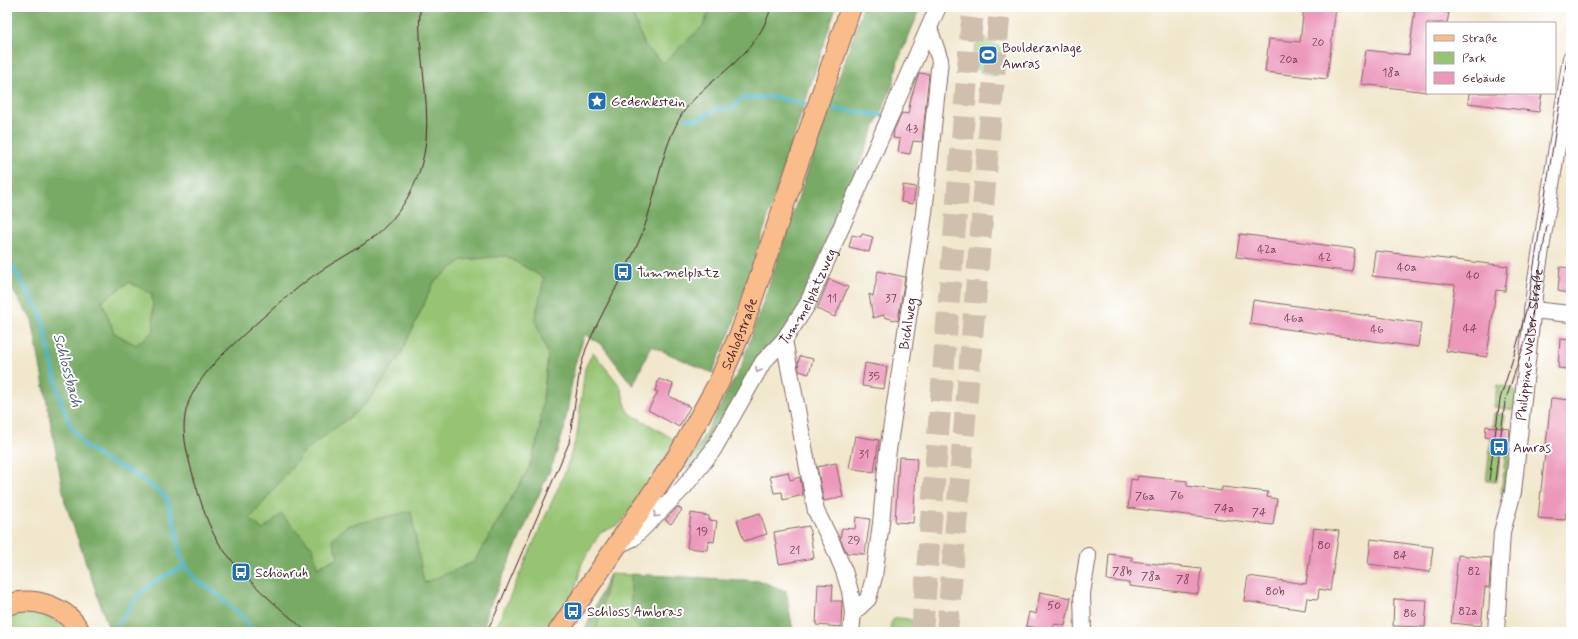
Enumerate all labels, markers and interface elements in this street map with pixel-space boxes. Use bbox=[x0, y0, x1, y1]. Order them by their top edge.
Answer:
legend bbox=[1426, 22, 1556, 94]
text: Straße bbox=[1462, 31, 1497, 47]
house number: 20 bbox=[1312, 35, 1325, 51]
place label: Boulderanlage Amras bbox=[1002, 39, 1083, 73]
sports icon: Boulderanlage Amras bbox=[977, 44, 999, 66]
text: Park bbox=[1462, 51, 1486, 67]
house number: 20a bbox=[1280, 52, 1298, 68]
house number: 18a bbox=[1382, 65, 1400, 81]
text: Gebäude bbox=[1462, 71, 1505, 87]
place icon: Gedenkstein bbox=[586, 90, 608, 112]
place label: Gedenkstein bbox=[611, 93, 685, 111]
house number: 43 bbox=[906, 121, 918, 137]
house number: 42a bbox=[1257, 242, 1277, 258]
street label: Tummelplatzweg bbox=[776, 246, 841, 350]
house number: 42 bbox=[1318, 250, 1332, 266]
house number: 40a bbox=[1397, 260, 1417, 276]
bus stop icon: Tummelplatz bbox=[612, 261, 634, 283]
place label: Tummelplatz bbox=[637, 264, 720, 282]
street label: Philippine-Welser-Straße bbox=[1513, 267, 1548, 422]
house number: 40 bbox=[1466, 268, 1480, 284]
house number: 11 bbox=[827, 291, 837, 307]
house number: 37 bbox=[885, 291, 897, 307]
street label: Schloßstraße bbox=[717, 295, 762, 373]
street label: Bichlweg bbox=[895, 296, 922, 351]
house number: 46a bbox=[1284, 311, 1304, 327]
house number: 44 bbox=[1463, 321, 1477, 337]
house number: 46 bbox=[1370, 322, 1384, 338]
water label: Schlossbach bbox=[48, 331, 86, 409]
one-way arrow bbox=[756, 366, 763, 373]
house number: 35 bbox=[868, 369, 880, 385]
bus stop icon: Amras bbox=[1488, 436, 1510, 458]
place label: Amras bbox=[1513, 439, 1552, 457]
house number: 31 bbox=[859, 447, 869, 463]
house number: 76 bbox=[1170, 488, 1184, 504]
house number: 76a bbox=[1135, 489, 1155, 505]
house number: 74a bbox=[1214, 501, 1234, 517]
house number: 74 bbox=[1252, 505, 1266, 521]
one-way arrow bbox=[653, 510, 661, 518]
house number: 19 bbox=[696, 524, 708, 540]
house number: 29 bbox=[847, 533, 861, 549]
house number: 80 bbox=[1317, 538, 1331, 554]
house number: 21 bbox=[789, 543, 801, 559]
house number: 84 bbox=[1393, 548, 1407, 564]
bus stop icon: Schönruh bbox=[230, 561, 252, 583]
place label: Schönruh bbox=[255, 564, 308, 582]
house number: 78b bbox=[1112, 564, 1132, 580]
house number: 82 bbox=[1467, 564, 1481, 580]
house number: 78a bbox=[1141, 569, 1161, 585]
house number: 78 bbox=[1176, 572, 1190, 588]
house number: 80b bbox=[1265, 584, 1285, 600]
house number: 50 bbox=[1047, 598, 1061, 614]
bus stop icon: Schloss Ambras bbox=[562, 600, 584, 622]
place label: Schloss Ambras bbox=[587, 603, 682, 621]
house number: 82a bbox=[1458, 604, 1478, 620]
house number: 86 bbox=[1403, 606, 1417, 622]

